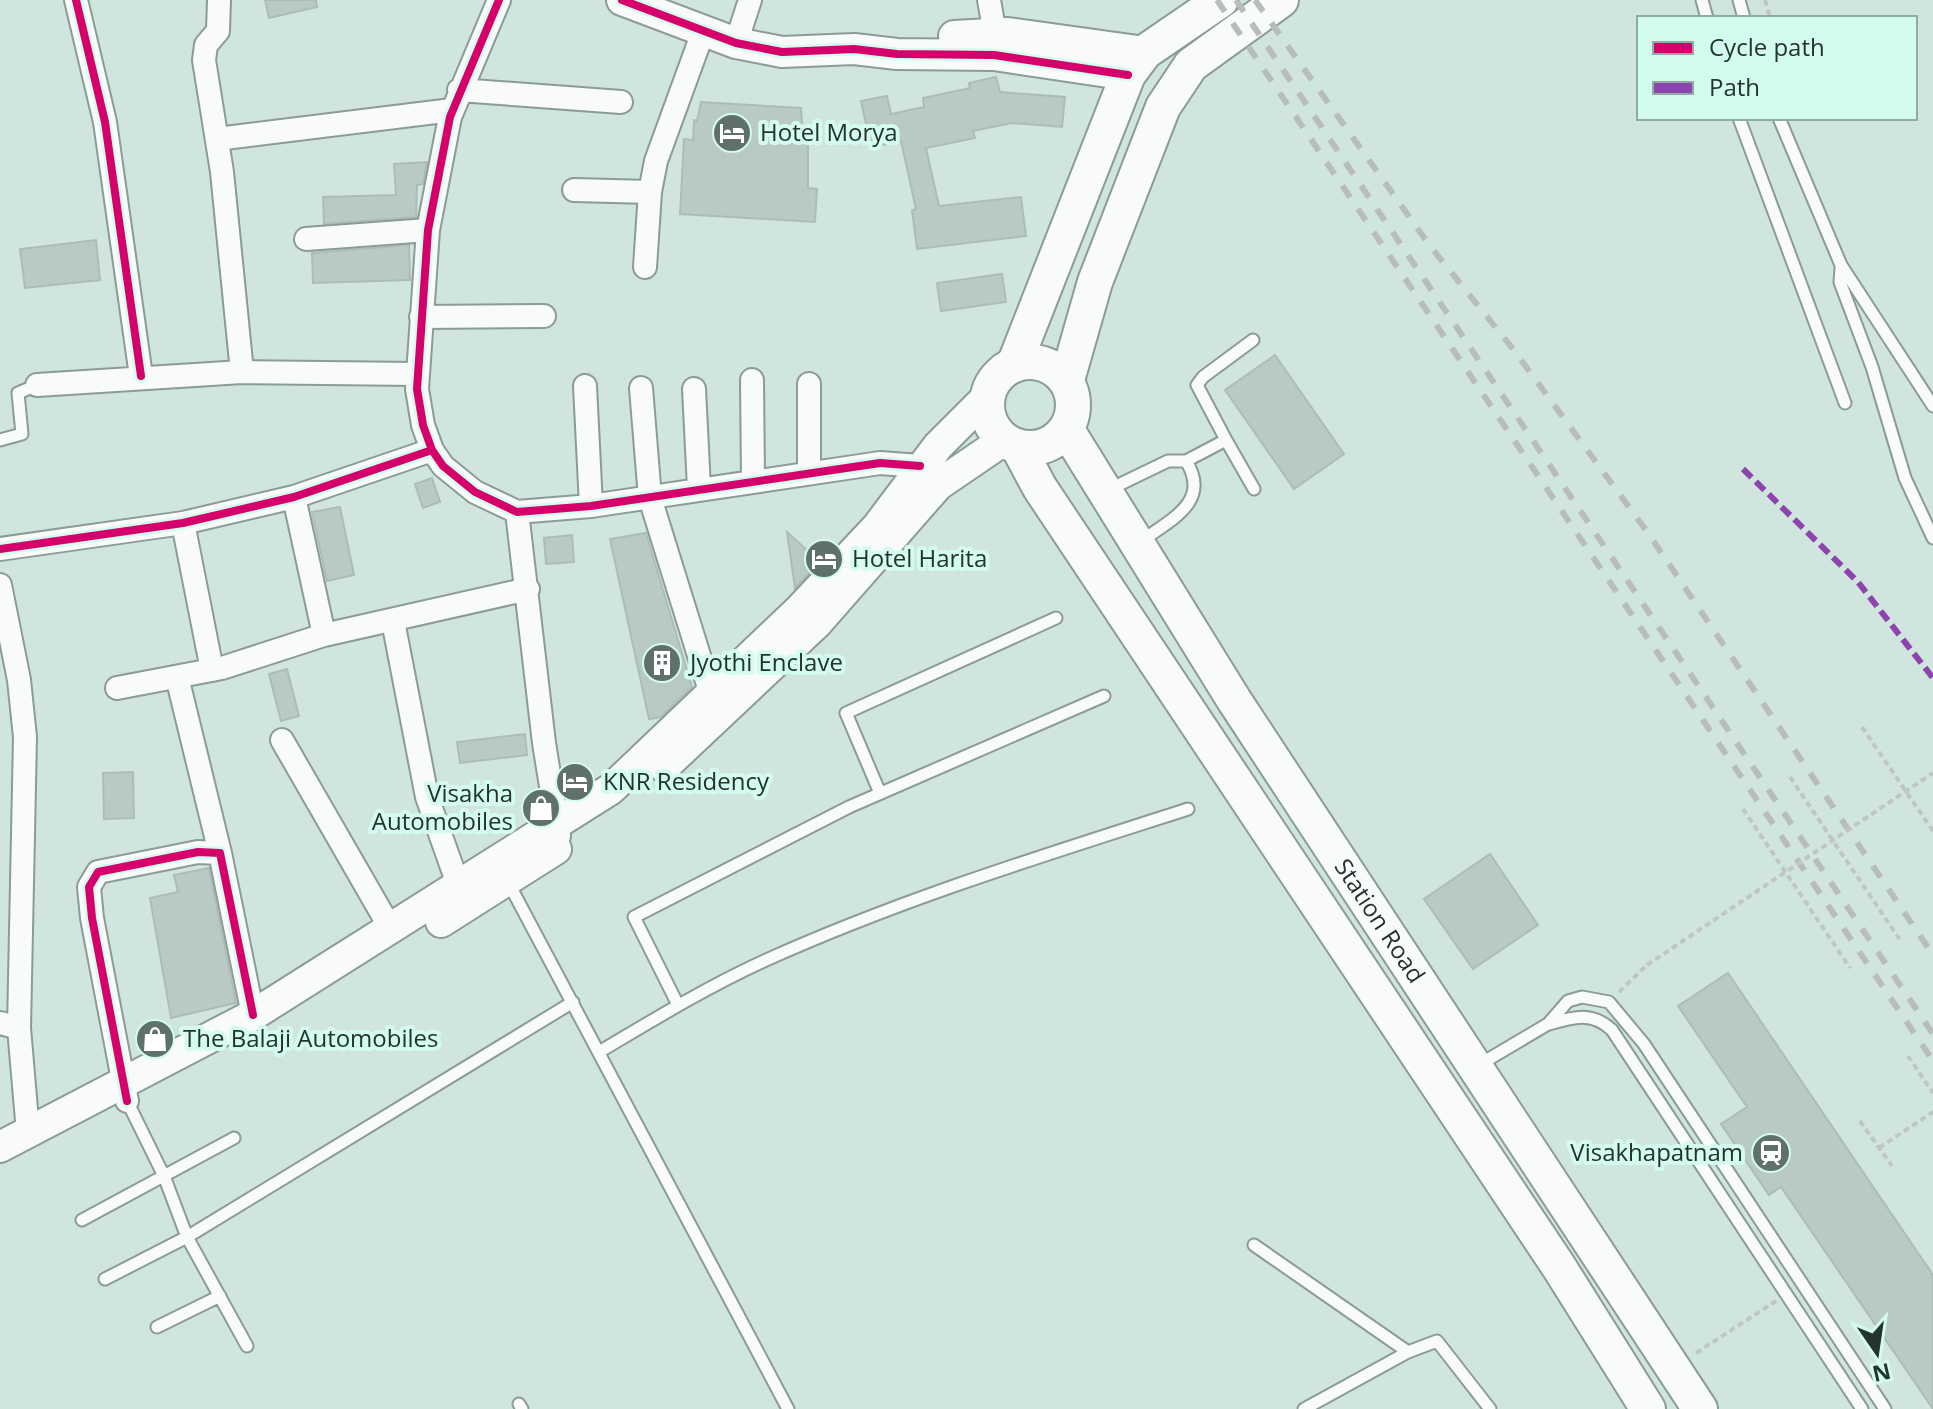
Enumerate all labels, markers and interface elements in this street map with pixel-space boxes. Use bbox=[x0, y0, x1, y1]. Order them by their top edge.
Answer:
legend bbox=[1637, 16, 1917, 120]
text: Cycle path bbox=[1709, 30, 1825, 63]
text: Path bbox=[1709, 70, 1760, 103]
hotel icon: Hotel Morya bbox=[711, 112, 753, 154]
place label: Hotel Morya bbox=[760, 115, 898, 148]
hotel icon: Hotel Harita bbox=[803, 538, 845, 580]
place label: Hotel Harita bbox=[852, 541, 987, 574]
building icon: Jyothi Enclave bbox=[641, 642, 683, 684]
place label: Jyothi Enclave bbox=[688, 645, 843, 678]
hotel icon: KNR Residency bbox=[554, 761, 596, 803]
place label: KNR Residency bbox=[603, 764, 770, 797]
place label: Visakha Automobiles bbox=[372, 776, 513, 837]
shop icon: Visakha Automobiles bbox=[520, 787, 562, 829]
street label: Station Road bbox=[1328, 852, 1433, 989]
shop icon: The Balaji Automobiles bbox=[134, 1018, 176, 1060]
place label: The Balaji Automobiles bbox=[183, 1021, 439, 1054]
station icon: Visakhapatnam bbox=[1750, 1132, 1792, 1174]
place label: Visakhapatnam bbox=[1570, 1135, 1743, 1168]
north arrow bbox=[1837, 1313, 1917, 1393]
text: N bbox=[1870, 1357, 1894, 1390]

